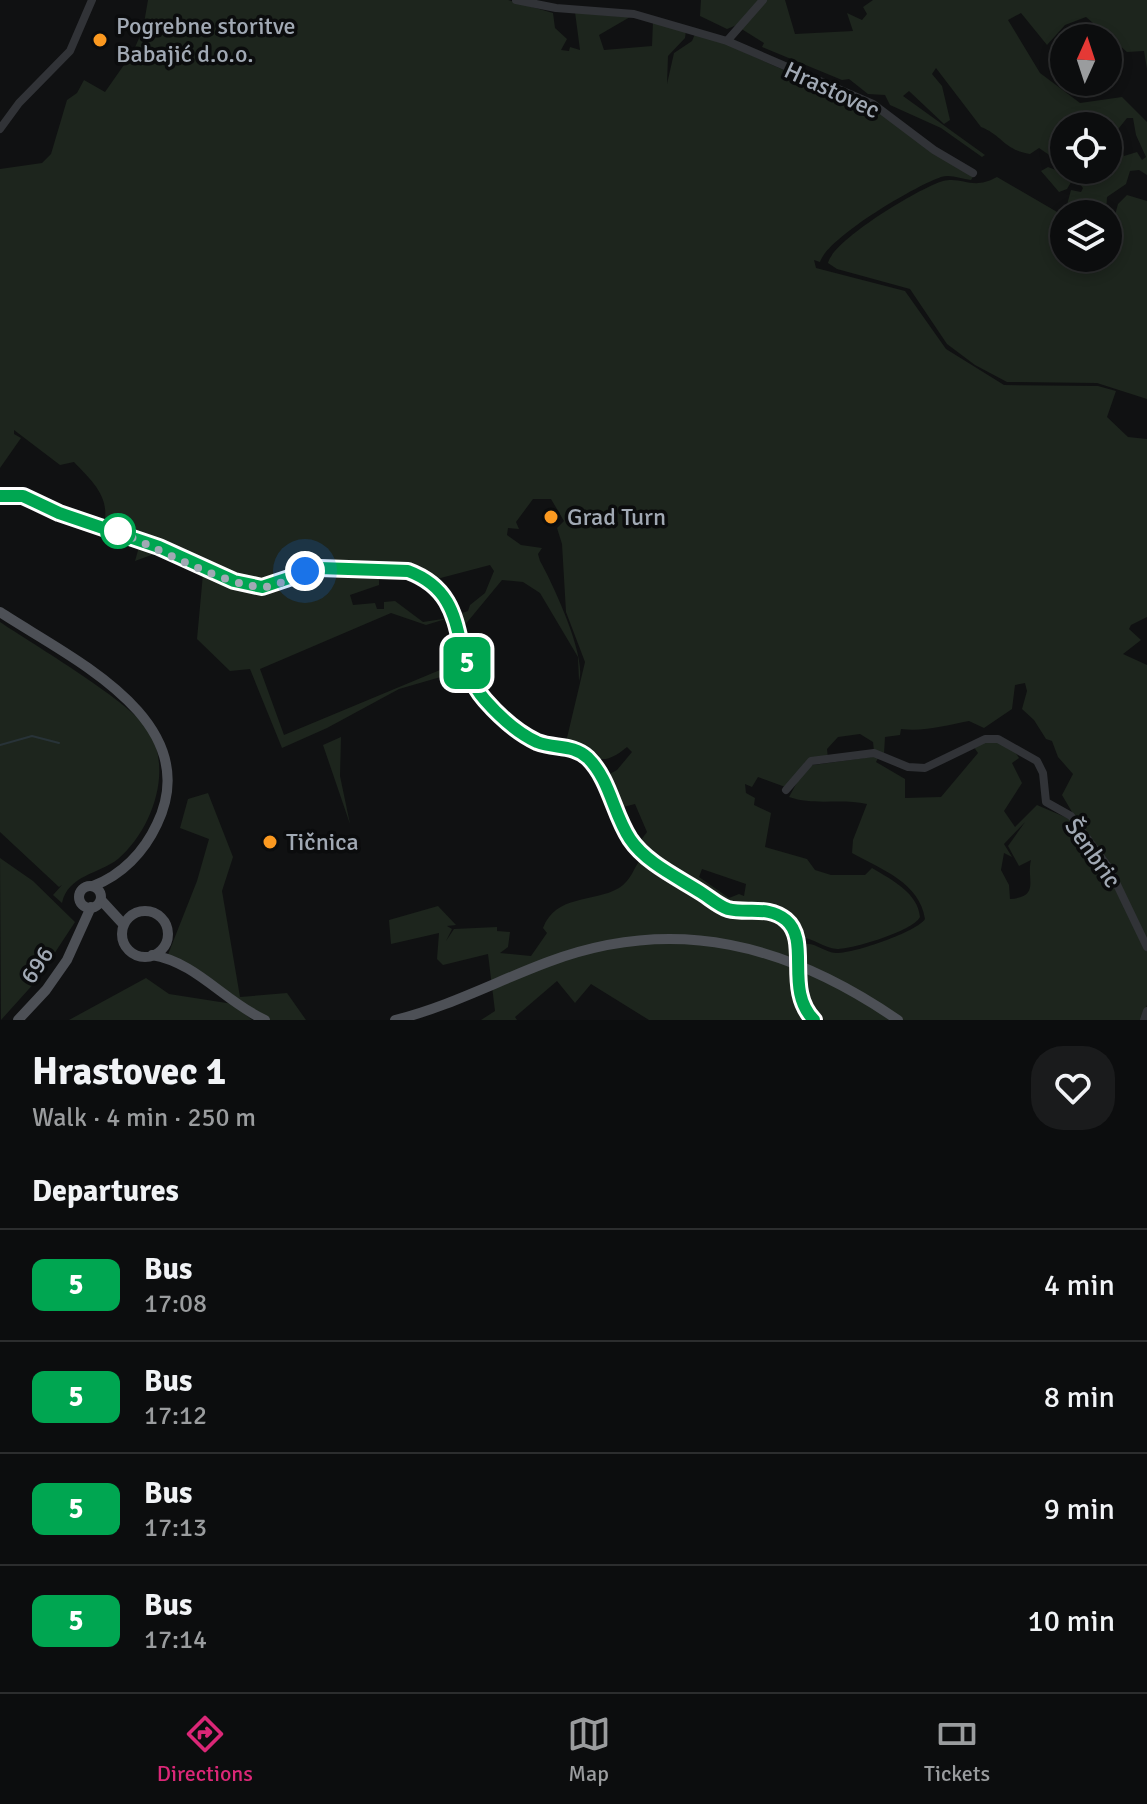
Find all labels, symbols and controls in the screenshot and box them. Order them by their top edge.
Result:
place label: Pogrebne storitve Babajić d.o.o. [116,11,296,69]
north arrow [1050,24,1122,96]
map controls [1050,24,1122,272]
marker: Pogrebne storitve Babajić d.o.o. [91,31,109,49]
street label: Hrastovec [779,55,885,125]
button: locate [1050,112,1122,184]
button: layers [1050,200,1122,272]
place label: Grad Turn [567,502,666,532]
marker: Grad Turn [542,508,560,526]
unlabelled marker [101,514,135,548]
your location [285,551,325,591]
line badge: 5 [441,637,493,689]
text: 5 [459,646,475,680]
street label: Šenbric [1058,812,1128,894]
place label: Tičnica [286,827,359,857]
marker: Tičnica [261,833,279,851]
street label: 696 [14,940,60,990]
button: heart [1031,1046,1115,1130]
text: Hrastovec 1 [32,1048,226,1095]
text: Walk · 4 min · 250 m [32,1102,256,1134]
text: Departures [32,1173,179,1210]
text: Bus [144,1251,192,1288]
text: 4 min [1044,1267,1115,1304]
text: 5 [68,1268,84,1302]
text: 17:08 [144,1288,207,1320]
text: Bus [144,1363,192,1400]
text: 8 min [1044,1379,1115,1416]
text: 5 [68,1380,84,1414]
text: 17:12 [144,1400,207,1432]
text: Bus [144,1475,192,1512]
text: 9 min [1044,1491,1115,1528]
text: 5 [68,1492,84,1526]
text: 17:13 [144,1512,207,1544]
text: Bus [144,1587,192,1624]
text: 10 min [1028,1603,1115,1640]
text: 5 [68,1604,84,1638]
text: 17:14 [144,1624,207,1656]
tab: Directions [157,1712,253,1787]
tab: Map [567,1712,611,1787]
tab: Tickets [924,1712,990,1787]

